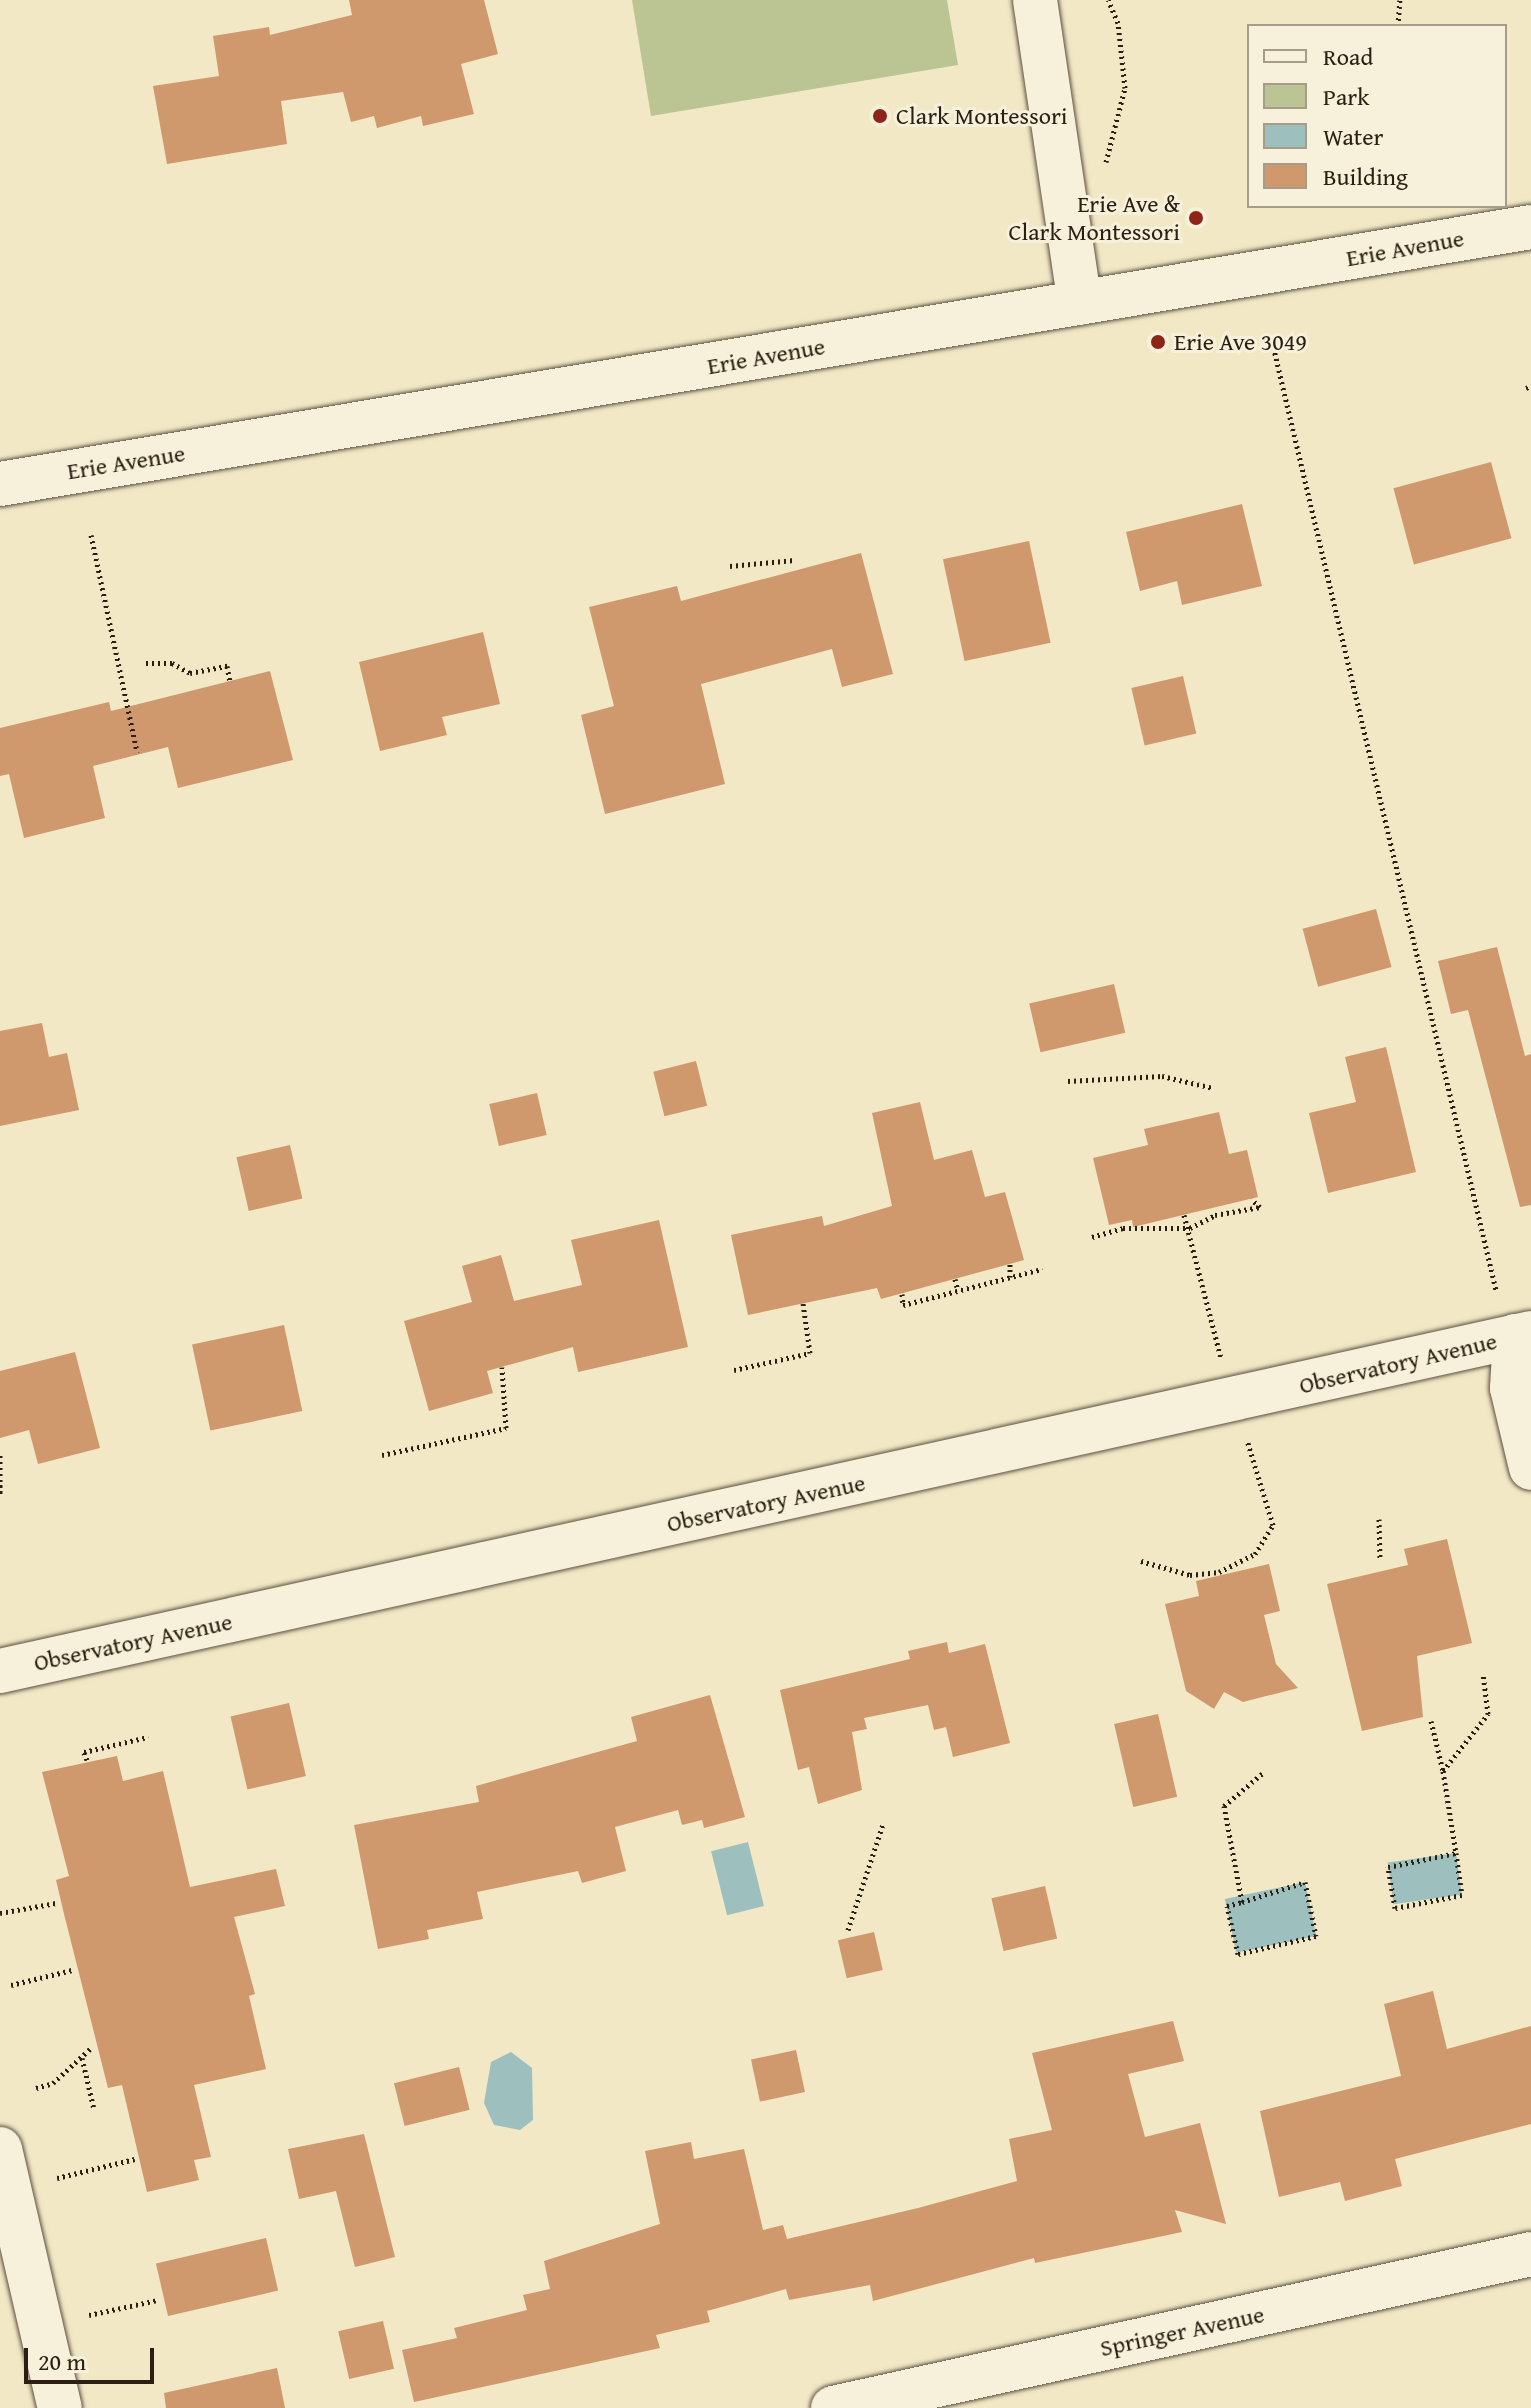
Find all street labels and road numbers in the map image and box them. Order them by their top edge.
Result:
street label: Erie Avenue [1344,223,1466,273]
street label: Erie Avenue [705,331,827,381]
street label: Erie Avenue [65,438,187,486]
street label: Observatory Avenue [1296,1326,1500,1400]
street label: Observatory Avenue [664,1468,868,1538]
street label: Observatory Avenue [31,1607,235,1677]
street label: Springer Avenue [1097,2300,1267,2362]

